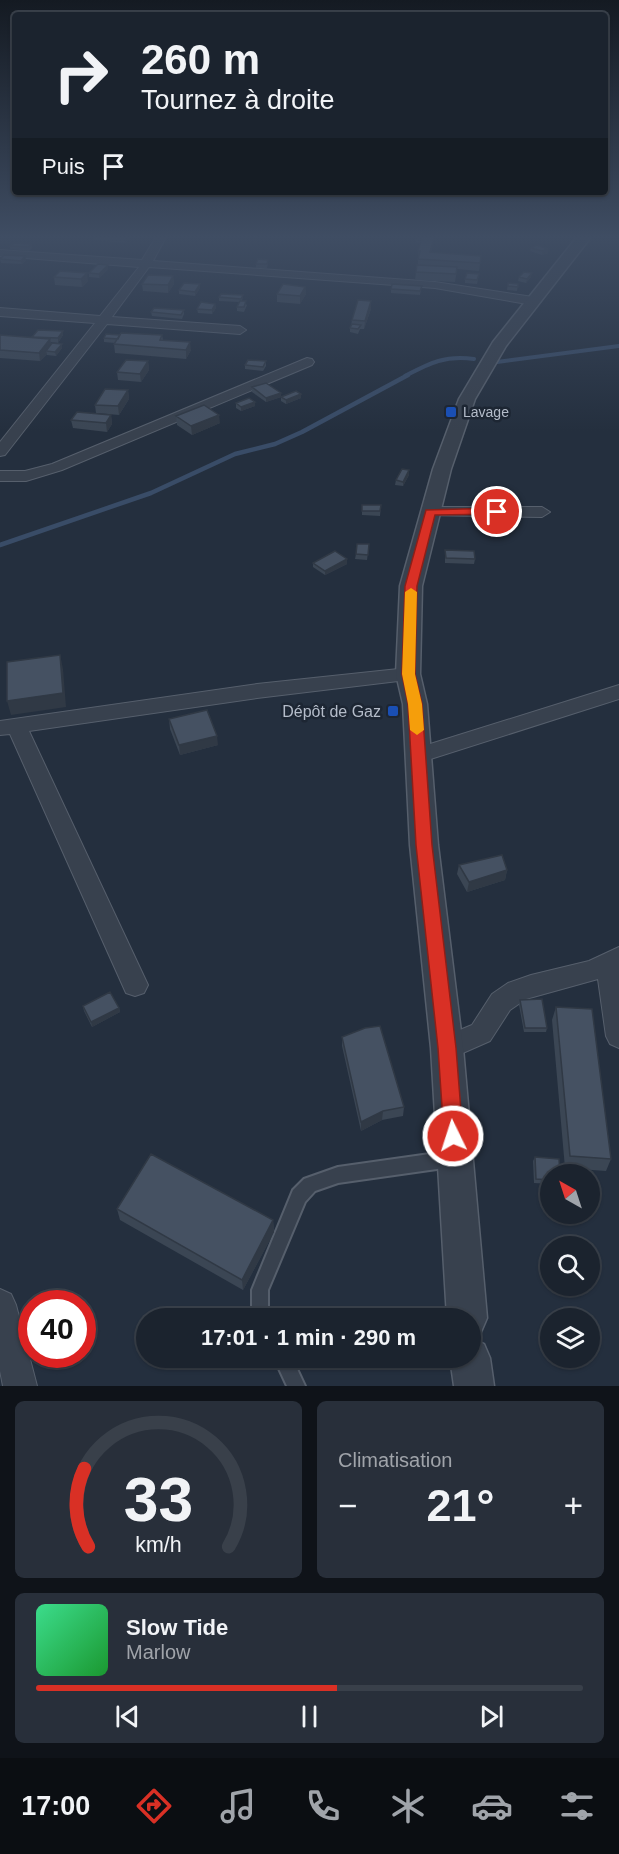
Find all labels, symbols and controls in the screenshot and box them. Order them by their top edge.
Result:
icon: right [42,36,120,114]
text: 260 m [141,36,260,83]
text: Tournez à droite [141,85,335,115]
icon: arrive [97,150,130,183]
text: Puis [42,154,85,179]
place label: Lavage [463,404,509,420]
marker: Lavage [444,405,458,419]
pin [471,486,522,537]
icon: arrive [480,495,513,528]
place label: Dépôt de Gaz [282,703,381,720]
marker: Dépôt de Gaz [386,704,400,718]
position arrow [421,1104,485,1168]
north arrow [540,1164,600,1224]
map controls [540,1164,600,1368]
button: search [540,1236,600,1296]
speed limit sign: 40 [18,1290,96,1368]
button: layers [540,1308,600,1368]
text: 17:01 · 1 min · 290 m [201,1325,416,1350]
text: Climatisation [338,1449,452,1471]
text: 33 [124,1465,193,1534]
text: 21° [426,1480,495,1531]
text: − [338,1487,357,1524]
text: + [564,1487,583,1524]
text: km/h [135,1533,182,1557]
text: Slow Tide [126,1615,228,1640]
text: Marlow [126,1641,190,1663]
icon: previous [111,1700,144,1733]
icon: pause [293,1700,326,1733]
icon: next [475,1700,508,1733]
icon: directions [133,1785,175,1827]
icon: music [217,1785,259,1827]
icon: phone [302,1785,344,1827]
icon: climate [387,1785,429,1827]
icon: car [471,1785,513,1827]
icon: filters [556,1785,598,1827]
text: 17:00 [21,1791,90,1821]

